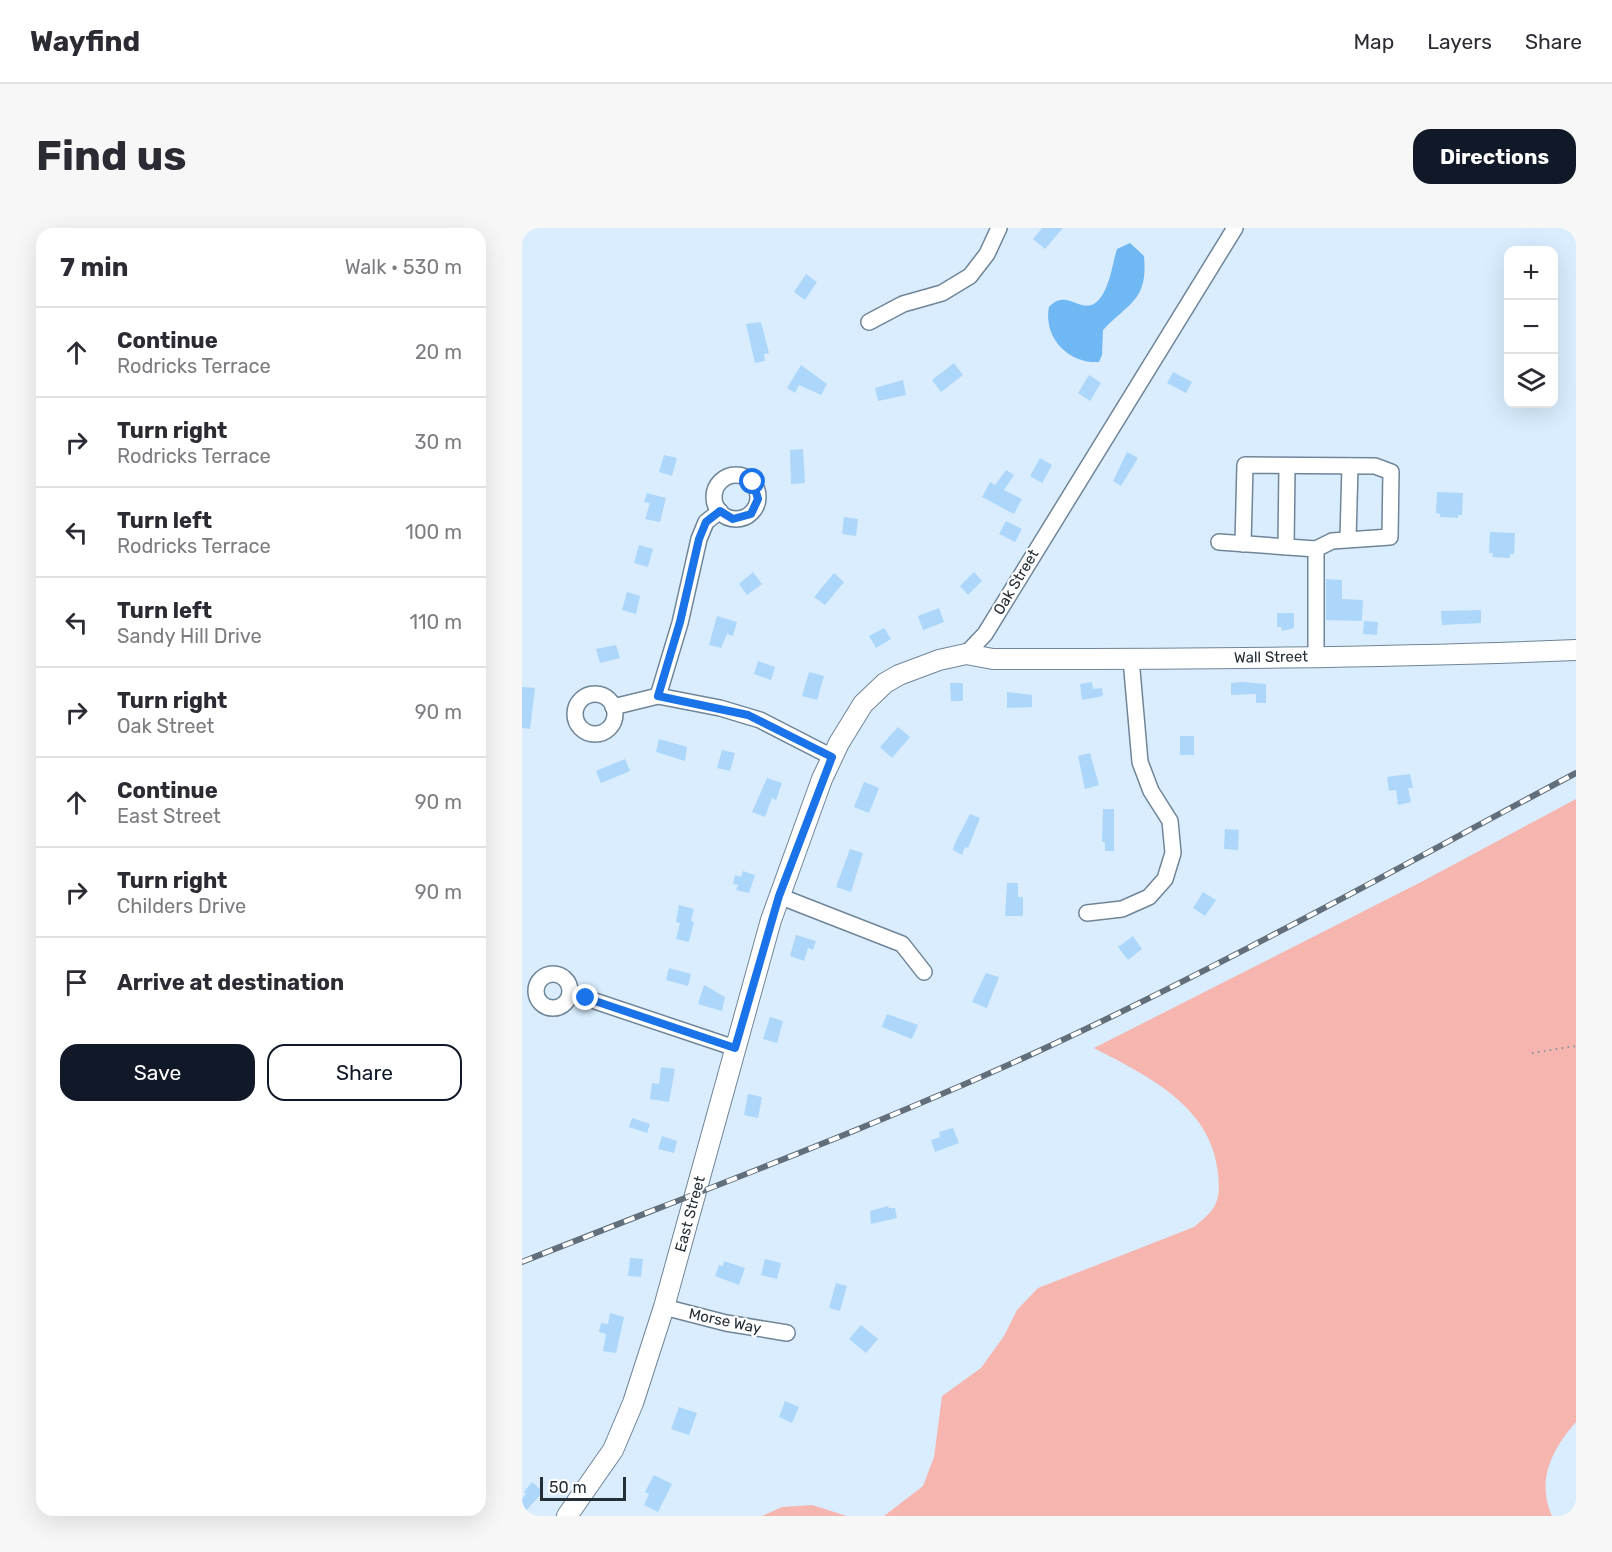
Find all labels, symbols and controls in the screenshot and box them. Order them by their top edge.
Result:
text: Wayfind [30,25,140,58]
text: Map [1353,29,1394,54]
text: Layers [1427,29,1492,54]
text: Share [1525,29,1582,54]
button: Directions [1413,129,1576,184]
text: Find us [36,131,187,181]
map controls [1504,246,1558,408]
button: + [1504,246,1558,300]
text: 7 min [60,252,128,283]
text: Walk · 530 m [345,255,462,279]
button: − [1504,300,1558,354]
text: Continue [117,327,218,354]
icon: ahead [60,336,93,369]
text: 20 m [415,340,462,364]
text: Rodricks Terrace [117,354,271,378]
button: layers [1504,354,1558,408]
text: Turn right [117,417,227,444]
icon: right [60,426,93,459]
text: 30 m [415,430,462,454]
text: Rodricks Terrace [117,444,271,468]
route start [739,468,765,494]
text: Turn left [117,507,212,534]
icon: left [60,516,93,549]
text: 100 m [405,520,462,544]
text: Rodricks Terrace [117,534,271,558]
street label: Oak Street [989,546,1043,618]
text: Turn left [117,597,212,624]
icon: left [60,606,93,639]
text: 110 m [410,610,462,634]
text: Sandy Hill Drive [117,624,262,648]
street label: Wall Street [1234,647,1308,667]
text: Turn right [117,687,227,714]
icon: right [60,696,93,729]
text: 90 m [415,700,462,724]
text: Oak Street [117,714,214,738]
text: Continue [117,777,218,804]
icon: ahead [60,786,93,819]
text: 90 m [415,790,462,814]
text: East Street [117,804,221,828]
text: Turn right [117,867,227,894]
icon: right [60,876,93,909]
text: 90 m [415,880,462,904]
text: Childers Drive [117,894,246,918]
icon: arrive [60,966,93,999]
text: Arrive at destination [117,969,344,996]
route end [572,984,598,1010]
button: Save [60,1044,255,1101]
button: Share [267,1044,462,1101]
street label: East Street [671,1174,709,1254]
street label: Morse Way [687,1305,763,1337]
scale bar [540,1474,626,1502]
text: 50 m [549,1478,587,1497]

